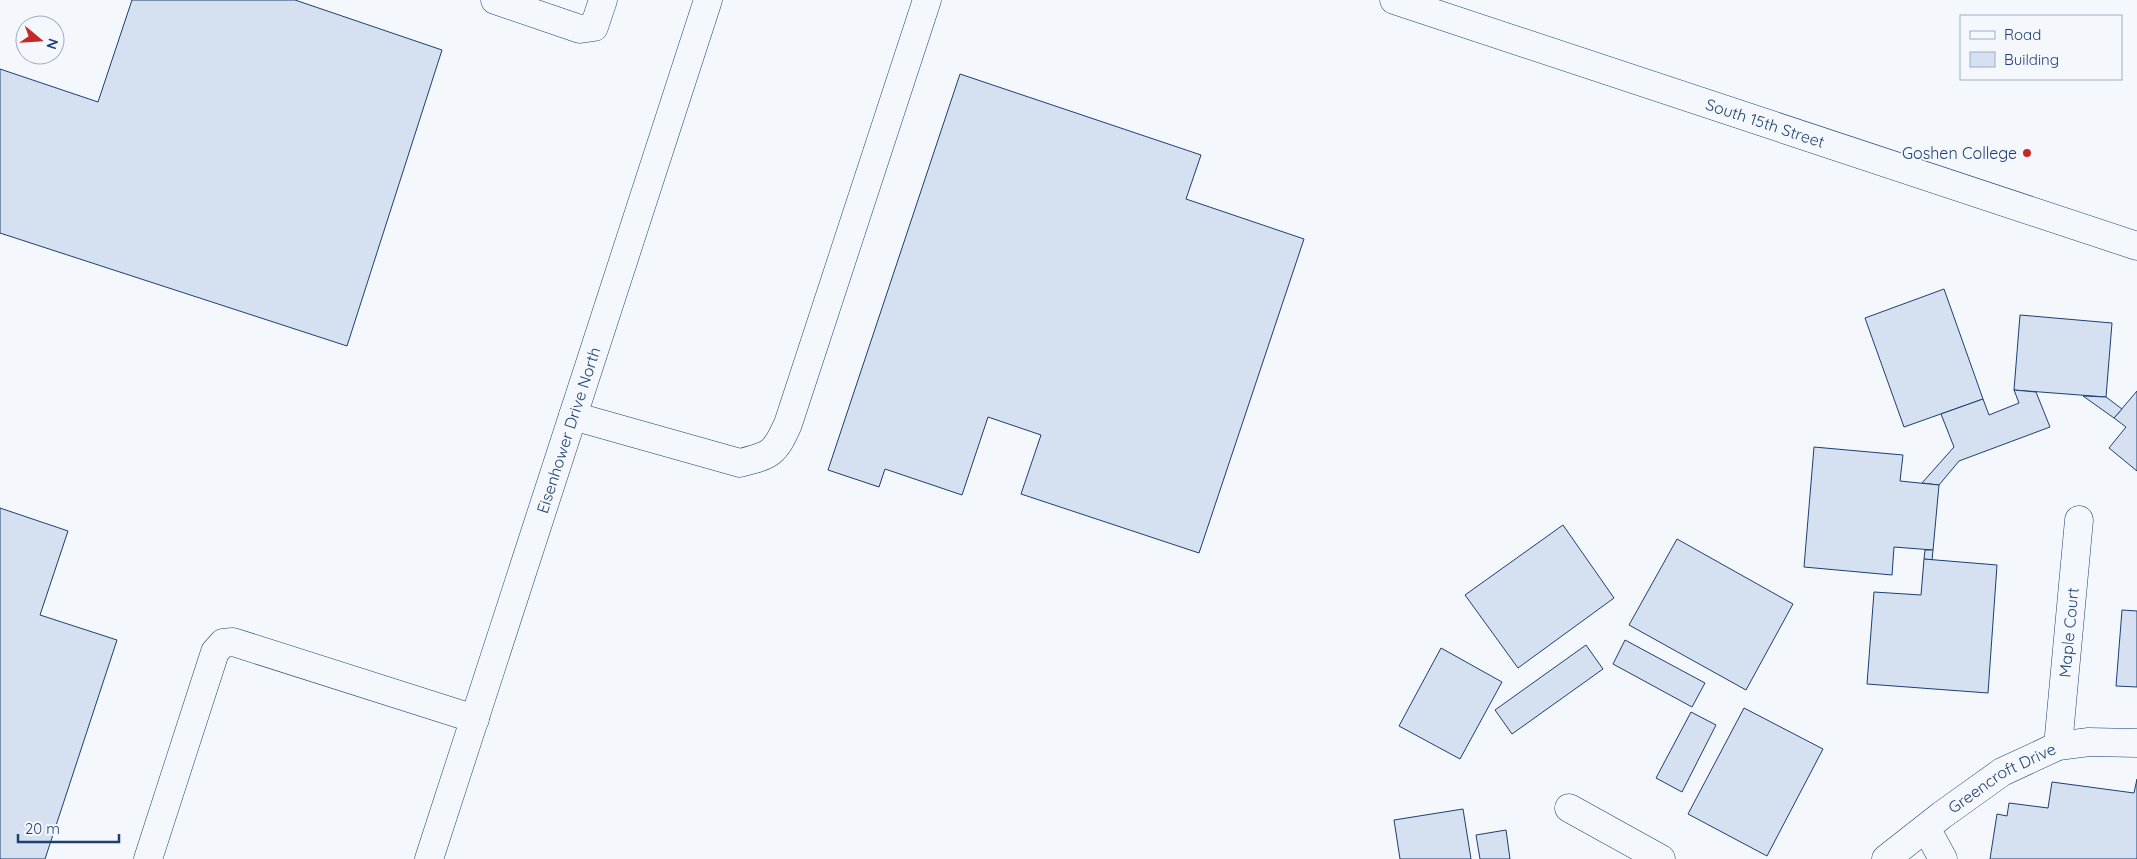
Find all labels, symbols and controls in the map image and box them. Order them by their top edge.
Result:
north arrow [15,15,65,65]
legend [1960,15,2122,80]
text: Road [2004,25,2041,44]
text: N [42,36,63,52]
text: Building [2004,50,2059,69]
street label: South 15th Street [1703,94,1827,152]
place label: Goshen College [1902,143,2017,163]
marker: Goshen College [2021,147,2033,159]
street label: Eisenhower Drive North [532,344,605,516]
street label: Maple Court [2054,587,2083,678]
street label: Greencroft Drive [1944,738,2059,818]
scale bar [18,812,119,844]
text: 20 m [25,819,60,838]

